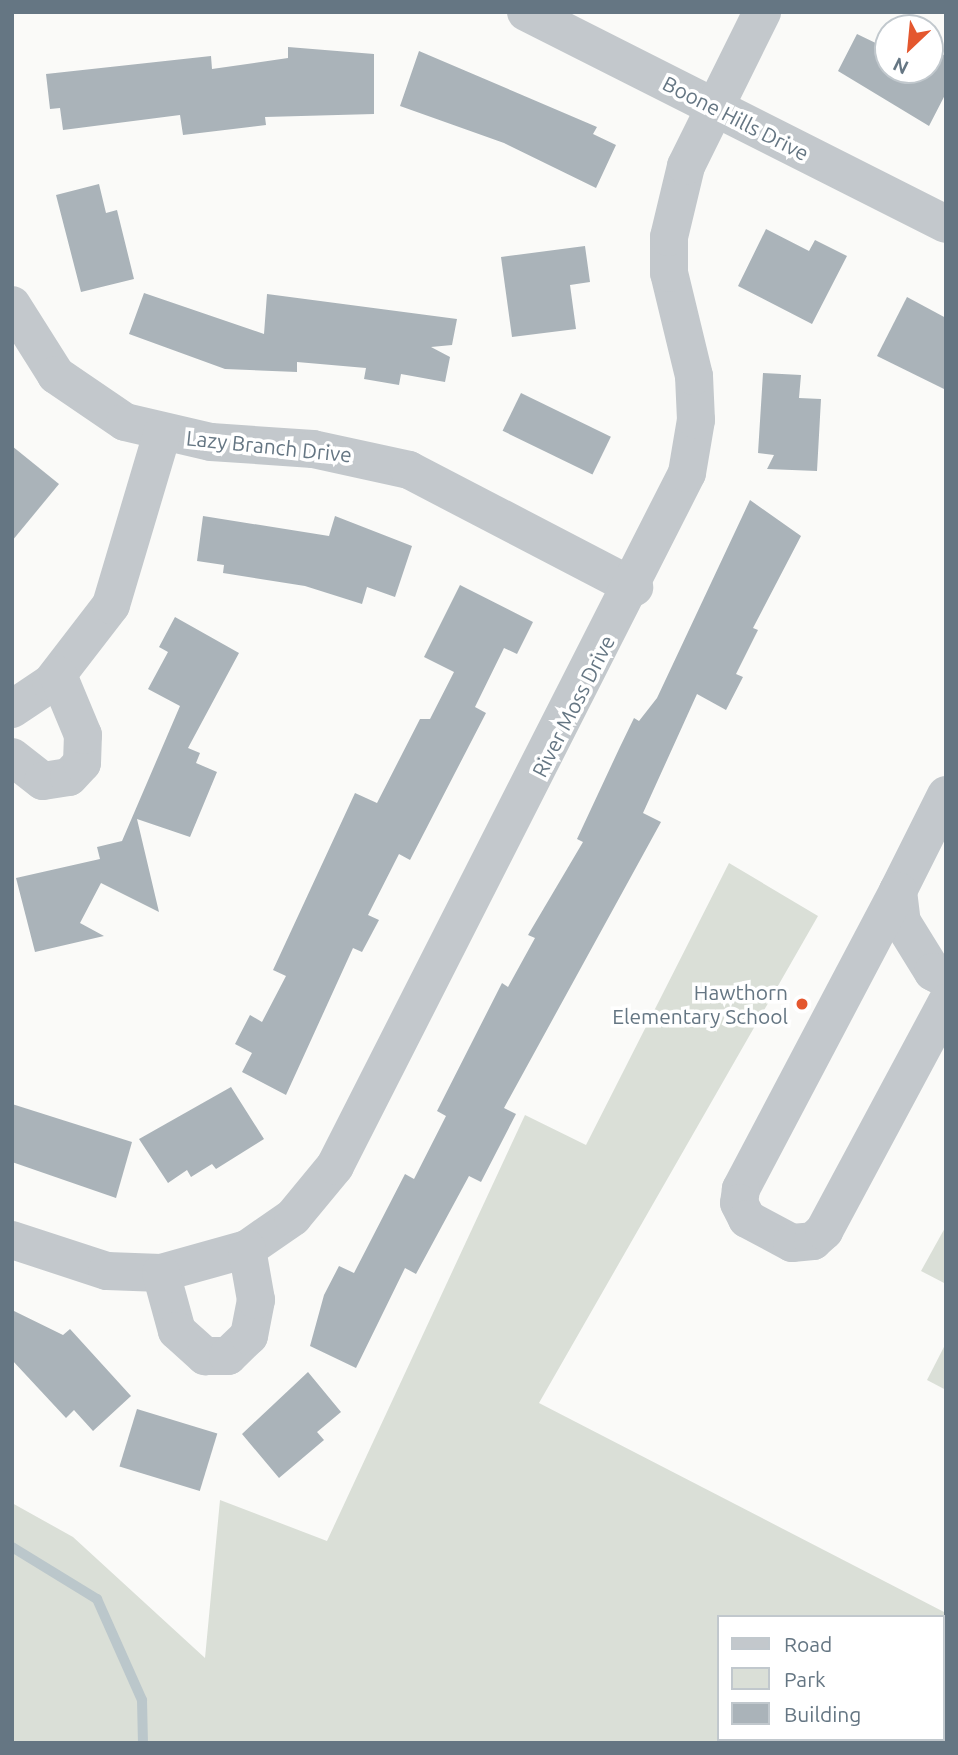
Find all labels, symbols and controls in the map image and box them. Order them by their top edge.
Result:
north arrow [874,14,944,84]
text: N [889,53,912,79]
street label: Boone Hills Drive [659,70,813,166]
street label: Lazy Branch Drive [185,425,353,467]
street label: River Moss Drive [526,631,620,781]
place label: Hawthorn Elementary School [612,979,788,1029]
marker: Hawthorn Elementary School [794,996,810,1012]
legend [716,1615,944,1741]
text: Road [784,1632,832,1656]
text: Park [784,1667,826,1691]
text: Building [784,1702,861,1726]

